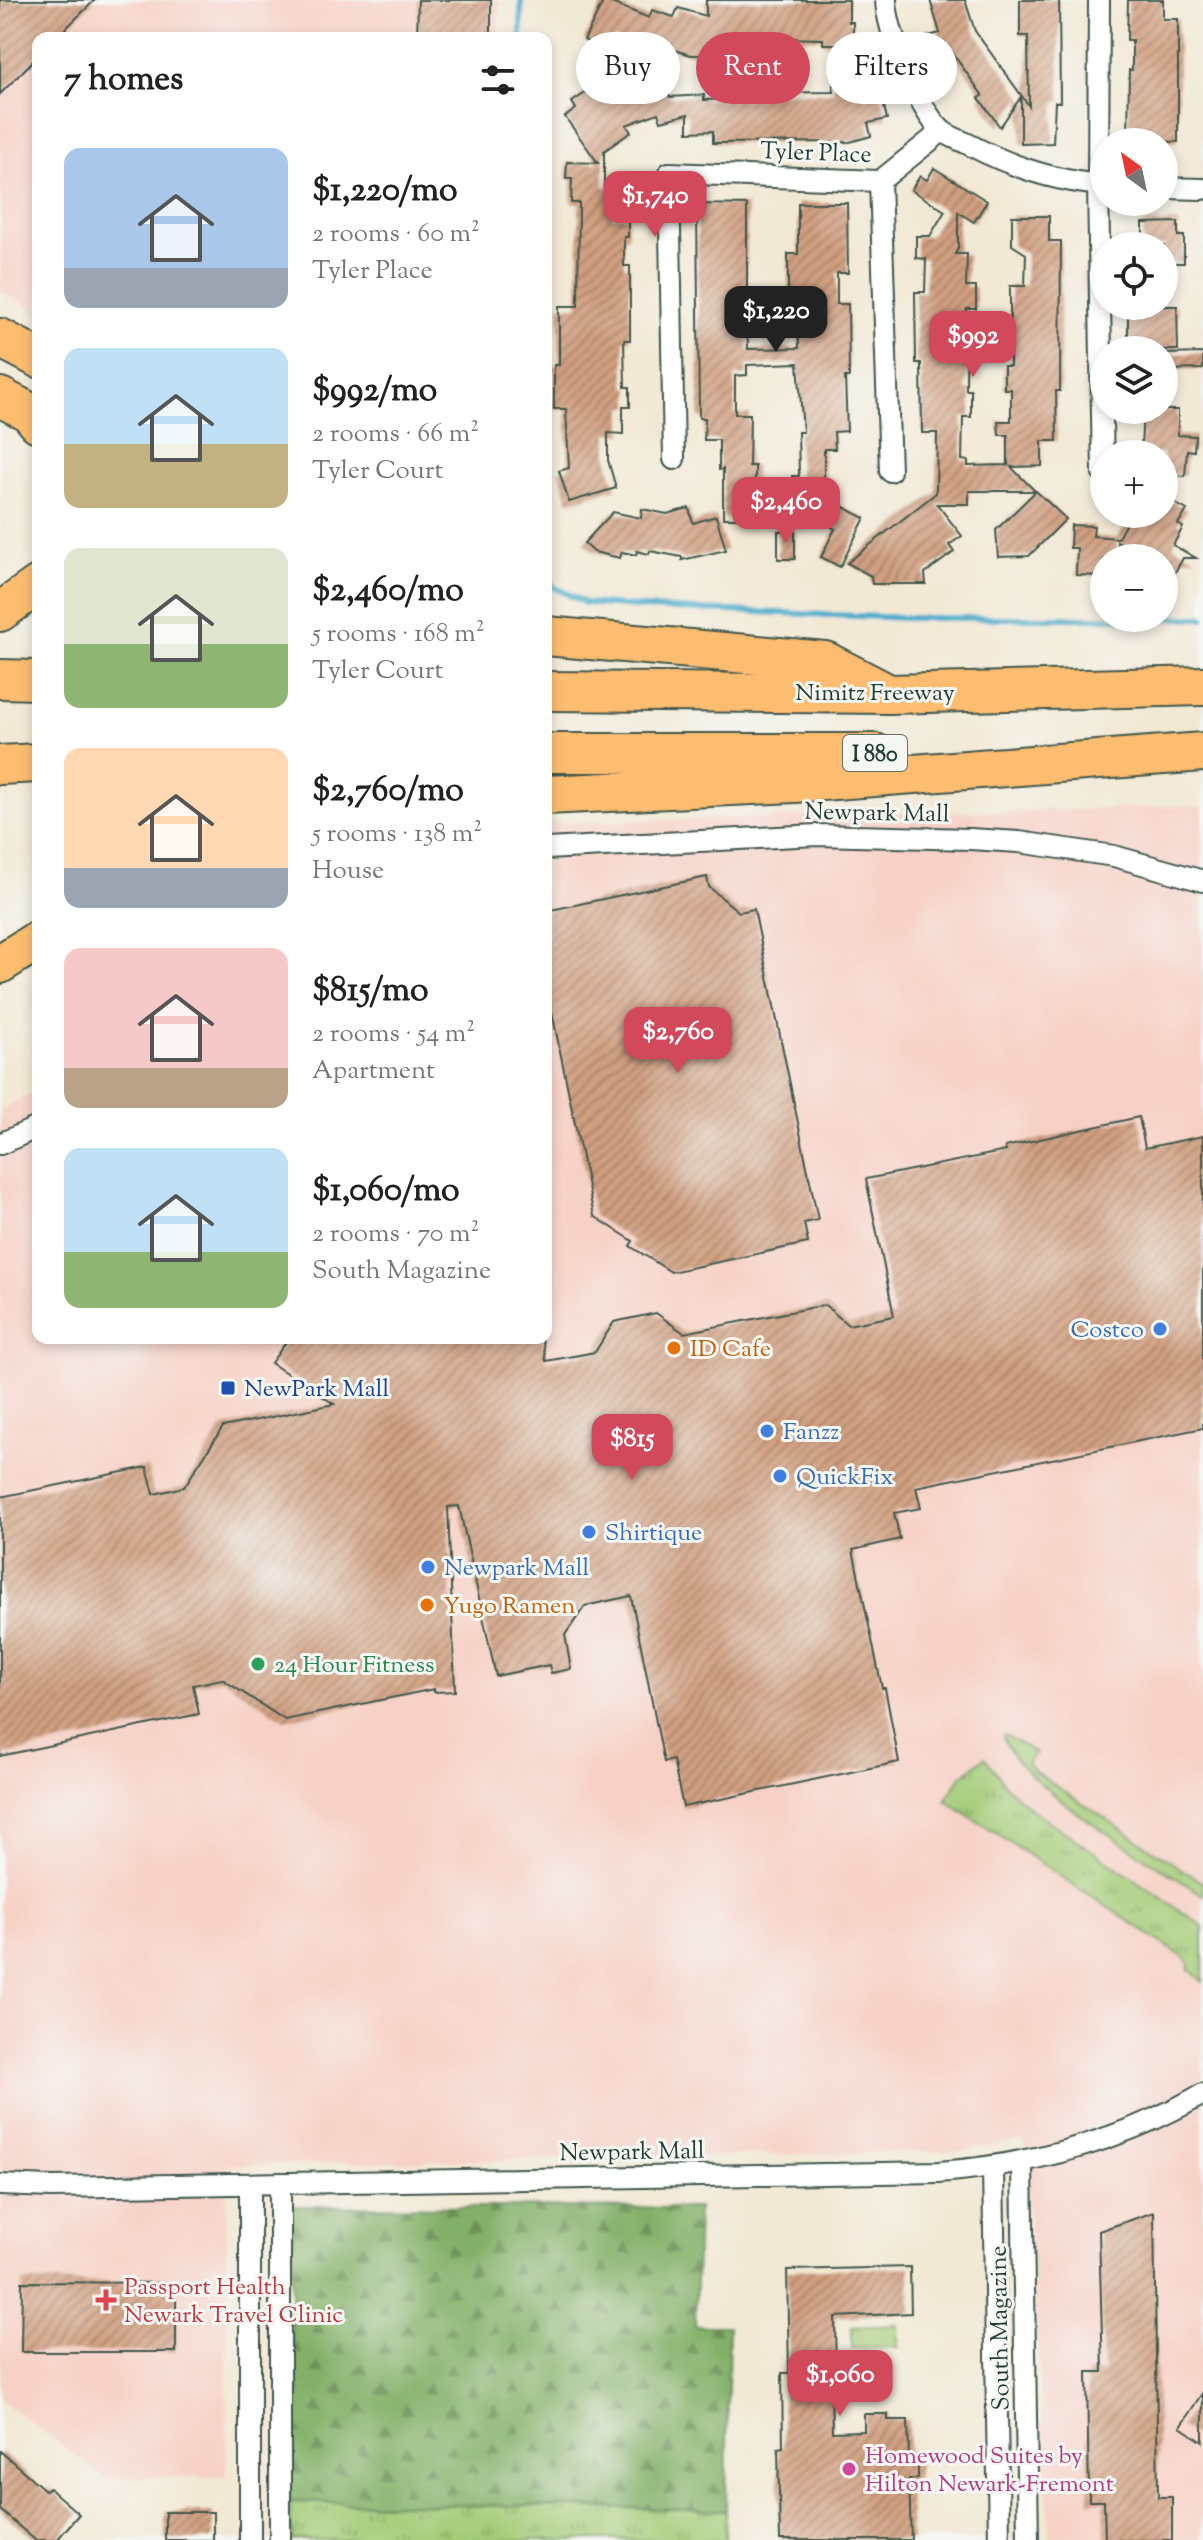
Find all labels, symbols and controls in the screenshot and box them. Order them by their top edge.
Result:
chip: Buy [576,32,680,104]
chip: Rent [696,32,810,104]
chip: Filters [826,32,957,104]
text: 7 homes [64,56,183,105]
icon: filters [476,58,520,102]
north arrow [1090,128,1178,216]
map controls [1090,128,1178,632]
street label: Tyler Place [760,135,872,173]
text: $1,220/mo [312,167,458,216]
pin: $1,740 [590,171,720,239]
text: $1,740 [621,178,689,215]
icon: home [128,180,224,276]
text: 2 rooms · 60 m² [312,216,480,253]
button: locate [1090,232,1178,320]
text: Tyler Place [312,253,433,290]
pin: $1,220 [711,286,841,354]
text: $1,220 [742,293,810,330]
pin: $992 [926,311,1020,379]
text: $992 [947,318,999,355]
button: layers [1090,336,1178,424]
text: $992/mo [312,367,437,416]
icon: home [128,380,224,476]
text: 2 rooms · 66 m² [312,416,479,453]
button: + [1090,440,1178,528]
text: Tyler Court [312,453,443,490]
pin: $2,460 [721,477,851,545]
text: $2,460 [750,484,822,521]
button: − [1090,544,1178,632]
text: $2,460/mo [312,567,464,616]
icon: home [128,580,224,676]
text: 5 rooms · 168 m² [312,616,485,653]
text: Tyler Court [312,653,443,690]
street label: Nimitz Freeway [795,677,955,711]
road number: I 880 [843,735,907,771]
text: $2,760/mo [312,767,464,816]
icon: home [128,780,224,876]
street label: Newpark Mall [804,796,950,832]
text: 5 rooms · 138 m² [312,816,482,853]
text: House [312,853,384,890]
text: $815/mo [312,967,428,1016]
icon: home [128,980,224,1076]
pin: $2,760 [613,1007,743,1075]
text: $2,760 [642,1014,714,1051]
text: 2 rooms · 54 m² [312,1016,475,1053]
text: Apartment [312,1053,435,1090]
text: $1,060/mo [312,1167,460,1216]
icon: home [128,1180,224,1276]
text: 2 rooms · 70 m² [312,1216,479,1253]
text: South Magazine [312,1253,491,1290]
place label: Costco [1071,1314,1144,1348]
marker: Costco [1151,1320,1169,1338]
place label: ID Cafe [690,1333,771,1367]
marker: ID Cafe [665,1339,683,1357]
place label: NewPark Mall [244,1373,389,1407]
marker: NewPark Mall [219,1379,237,1397]
pin: $815 [585,1414,679,1482]
place label: Fanzz [783,1416,839,1450]
text: $815 [610,1421,654,1458]
marker: Fanzz [758,1422,776,1440]
place label: QuickFix [796,1461,893,1495]
marker: QuickFix [771,1467,789,1485]
place label: Shirtique [605,1517,702,1551]
marker: Shirtique [580,1523,598,1541]
place label: Newpark Mall [444,1552,590,1586]
marker: Newpark Mall [419,1558,437,1576]
place label: Yugo Ramen [443,1590,575,1624]
marker: Yugo Ramen [418,1596,436,1614]
place label: 24 Hour Fitness [274,1649,434,1683]
marker: 24 Hour Fitness [249,1655,267,1673]
street label: Newpark Mall [559,2135,705,2171]
street label: South Magazine [983,2245,1019,2411]
place label: Passport Health Newark Travel Clinic [124,2271,343,2333]
marker: Passport Health Newark Travel Clinic [95,2289,117,2311]
pin: $1,060 [775,2350,905,2418]
text: $1,060 [806,2357,874,2394]
place label: Homewood Suites by Hilton Newark-Fremont [865,2440,1114,2502]
marker: Homewood Suites by Hilton Newark-Fremont [840,2460,858,2478]

